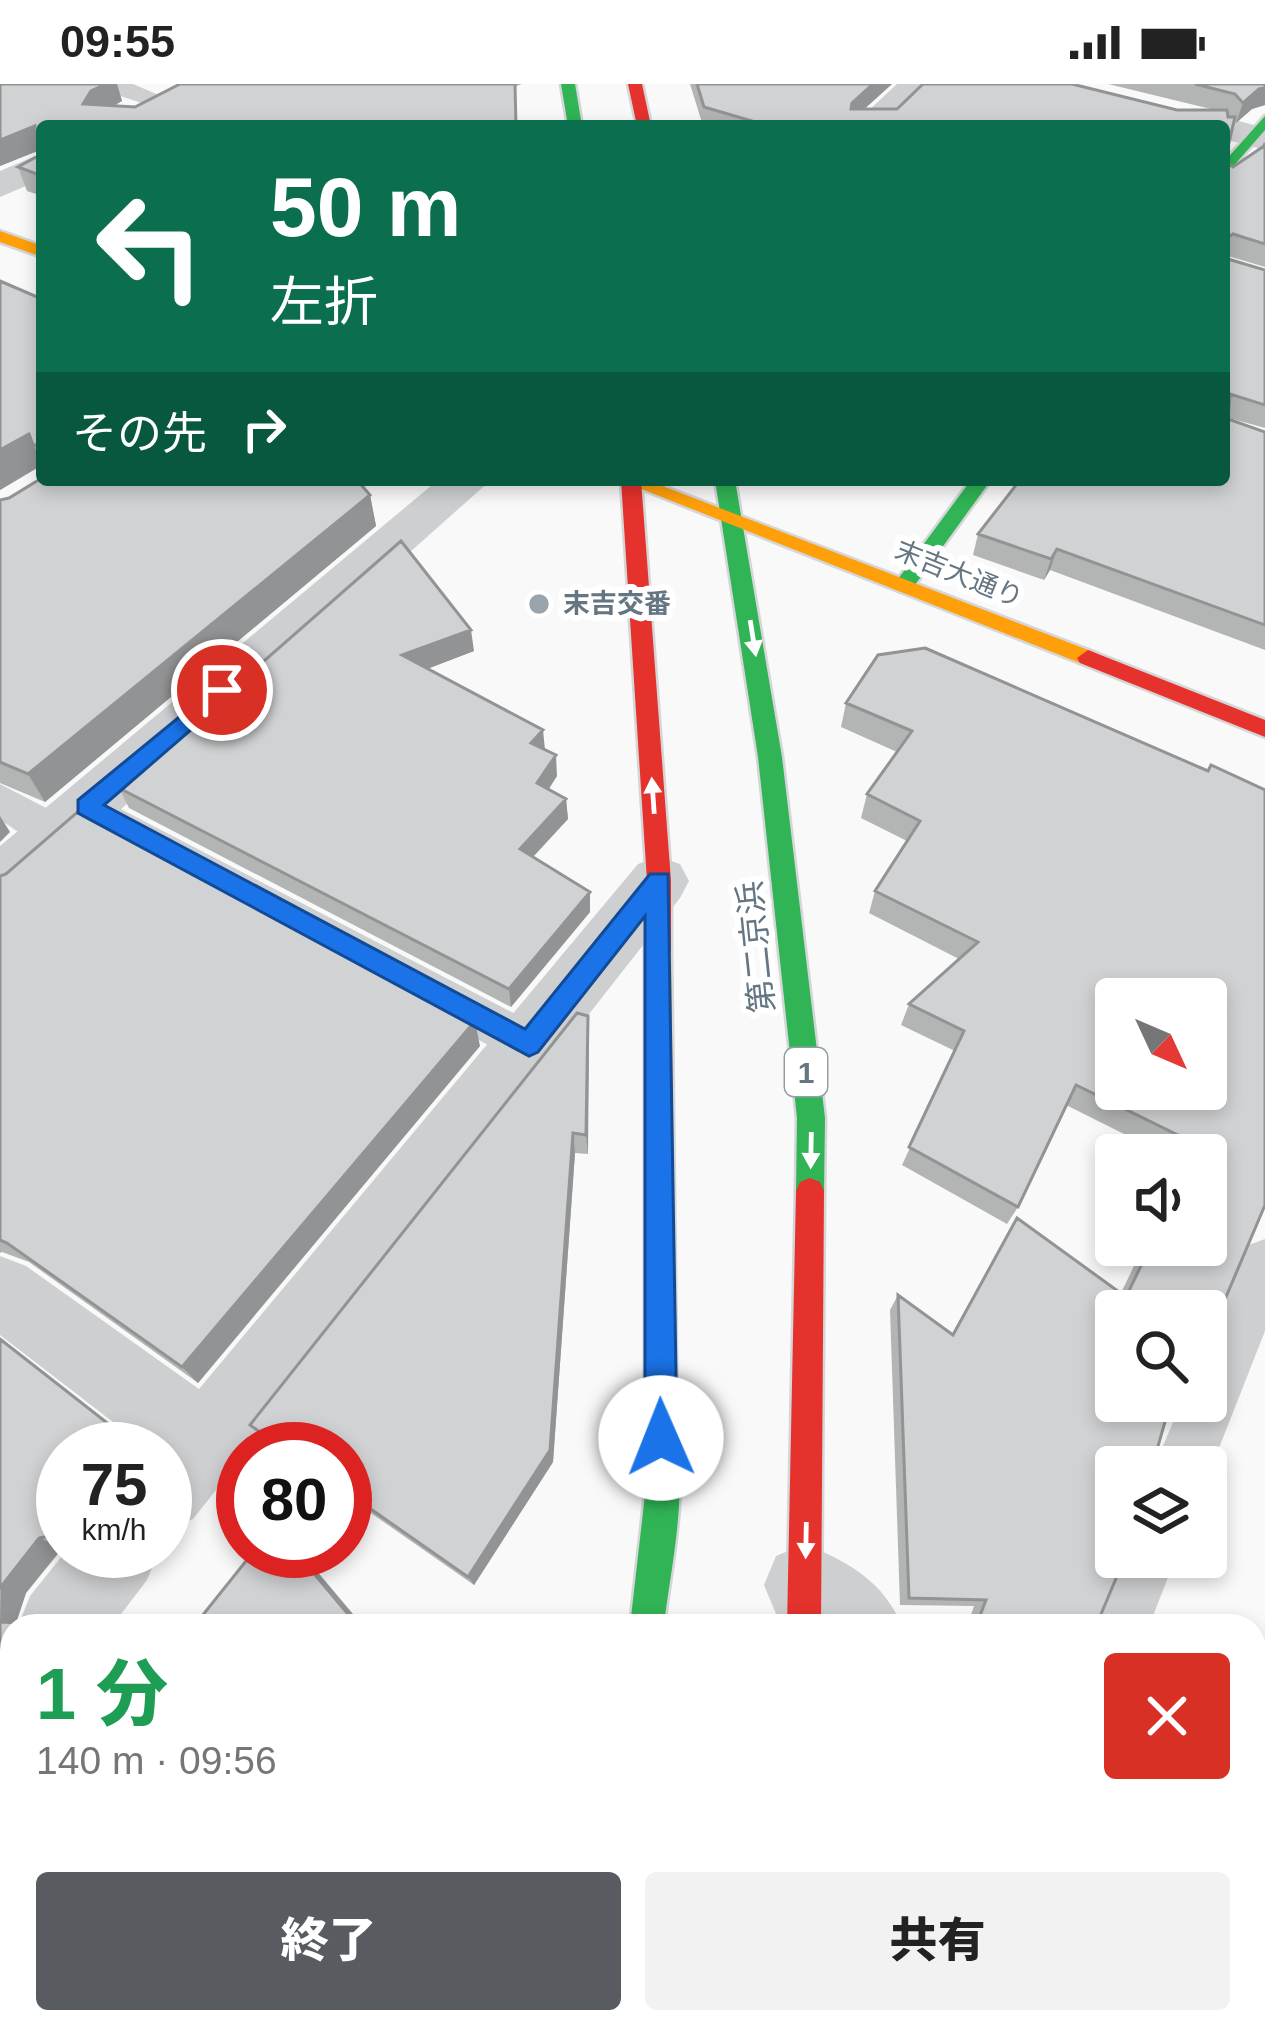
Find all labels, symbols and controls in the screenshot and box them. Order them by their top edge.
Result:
text: 09:55 [60,16,175,67]
text: 50 m [270,160,461,254]
icon: left [72,168,228,324]
text: 左折 [270,272,378,332]
icon: right [231,396,297,462]
text: その先 [72,408,207,459]
street label: 末吉大通り [891,535,1027,613]
place label: 末吉交番 [563,589,671,619]
marker: 末吉交番 [526,591,552,617]
one-way arrow [743,620,762,657]
pin [171,639,273,741]
icon: arrive [189,657,255,723]
one-way arrow [643,776,662,814]
street label: 第二京浜 [731,879,781,1015]
north arrow [1095,978,1227,1110]
map controls [1095,978,1227,1578]
road number: 1 [785,1048,827,1096]
one-way arrow [801,1132,820,1170]
button: sound [1095,1134,1227,1266]
button: search [1095,1290,1227,1422]
position arrow [598,1375,724,1501]
speed limit sign: 80 [216,1422,372,1578]
button: layers [1095,1446,1227,1578]
text: 75 [81,1451,147,1518]
text: km/h [81,1513,147,1546]
one-way arrow [796,1522,816,1560]
button: close [1104,1653,1230,1779]
text: 1 分 [36,1654,168,1734]
text: 140 m · 09:56 [36,1739,277,1782]
button: 終了 [36,1872,621,2010]
button: 共有 [645,1872,1230,2010]

